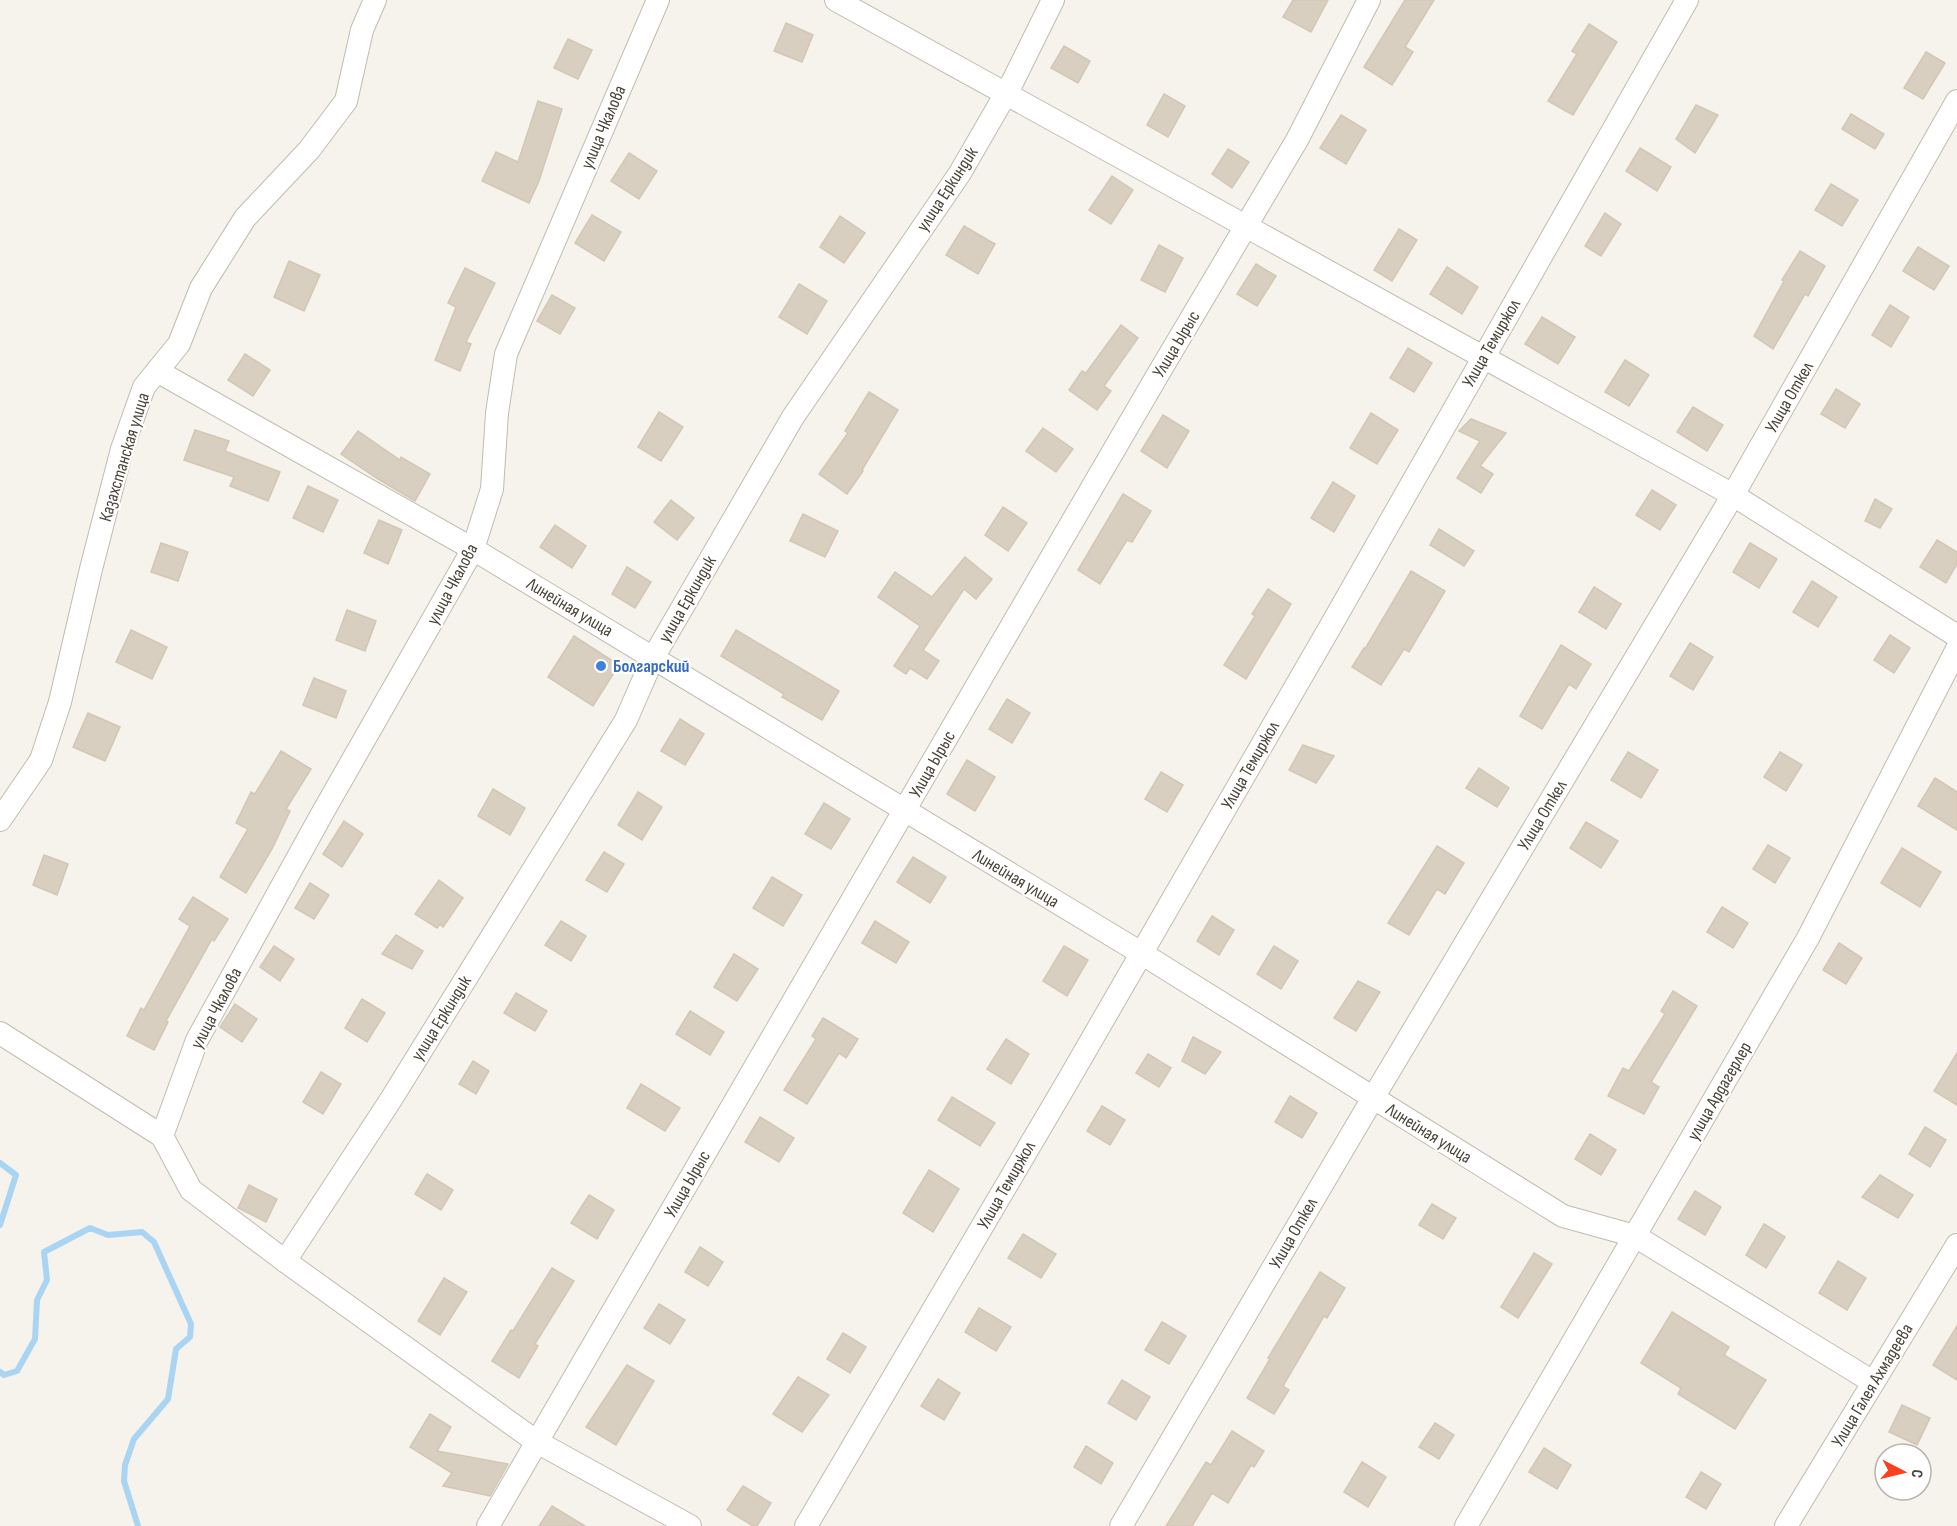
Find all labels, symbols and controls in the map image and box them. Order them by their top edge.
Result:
street label: улица Чкалова [576,82,630,172]
street label: улица Еркиндик [912,143,983,235]
street label: Улица Темиржол [1458,295,1525,391]
street label: Улица Ырыс [1148,307,1204,381]
street label: Улица Откел [1761,358,1818,436]
street label: Казахстанская улица [95,390,154,524]
street label: улица Чкалова [422,540,483,628]
street label: улица Еркиндик [654,552,721,646]
street label: Линейная улица [522,573,617,641]
place label: Болгарский [613,656,690,677]
marker: Болгарский [594,659,608,673]
street label: Улица Темиржол [1217,717,1284,813]
street label: Улица Ырыс [905,727,960,802]
street label: Улица Откел [1513,776,1572,854]
street label: Линейная улица [968,844,1063,912]
street label: улица Чкалова [186,964,247,1052]
street label: улица Еркиндик [407,972,476,1065]
street label: улица Ардагерлер [1683,1038,1756,1144]
street label: Линейная улица [1381,1098,1475,1168]
street label: Улица Темиржол [973,1137,1040,1233]
street label: Улица Ырыс [660,1147,715,1222]
street label: Улица Откел [1265,1194,1322,1272]
street label: Улица Галея Ахмадеева [1827,1320,1918,1451]
north arrow [1873,1442,1933,1502]
text: С [1906,1468,1926,1479]

